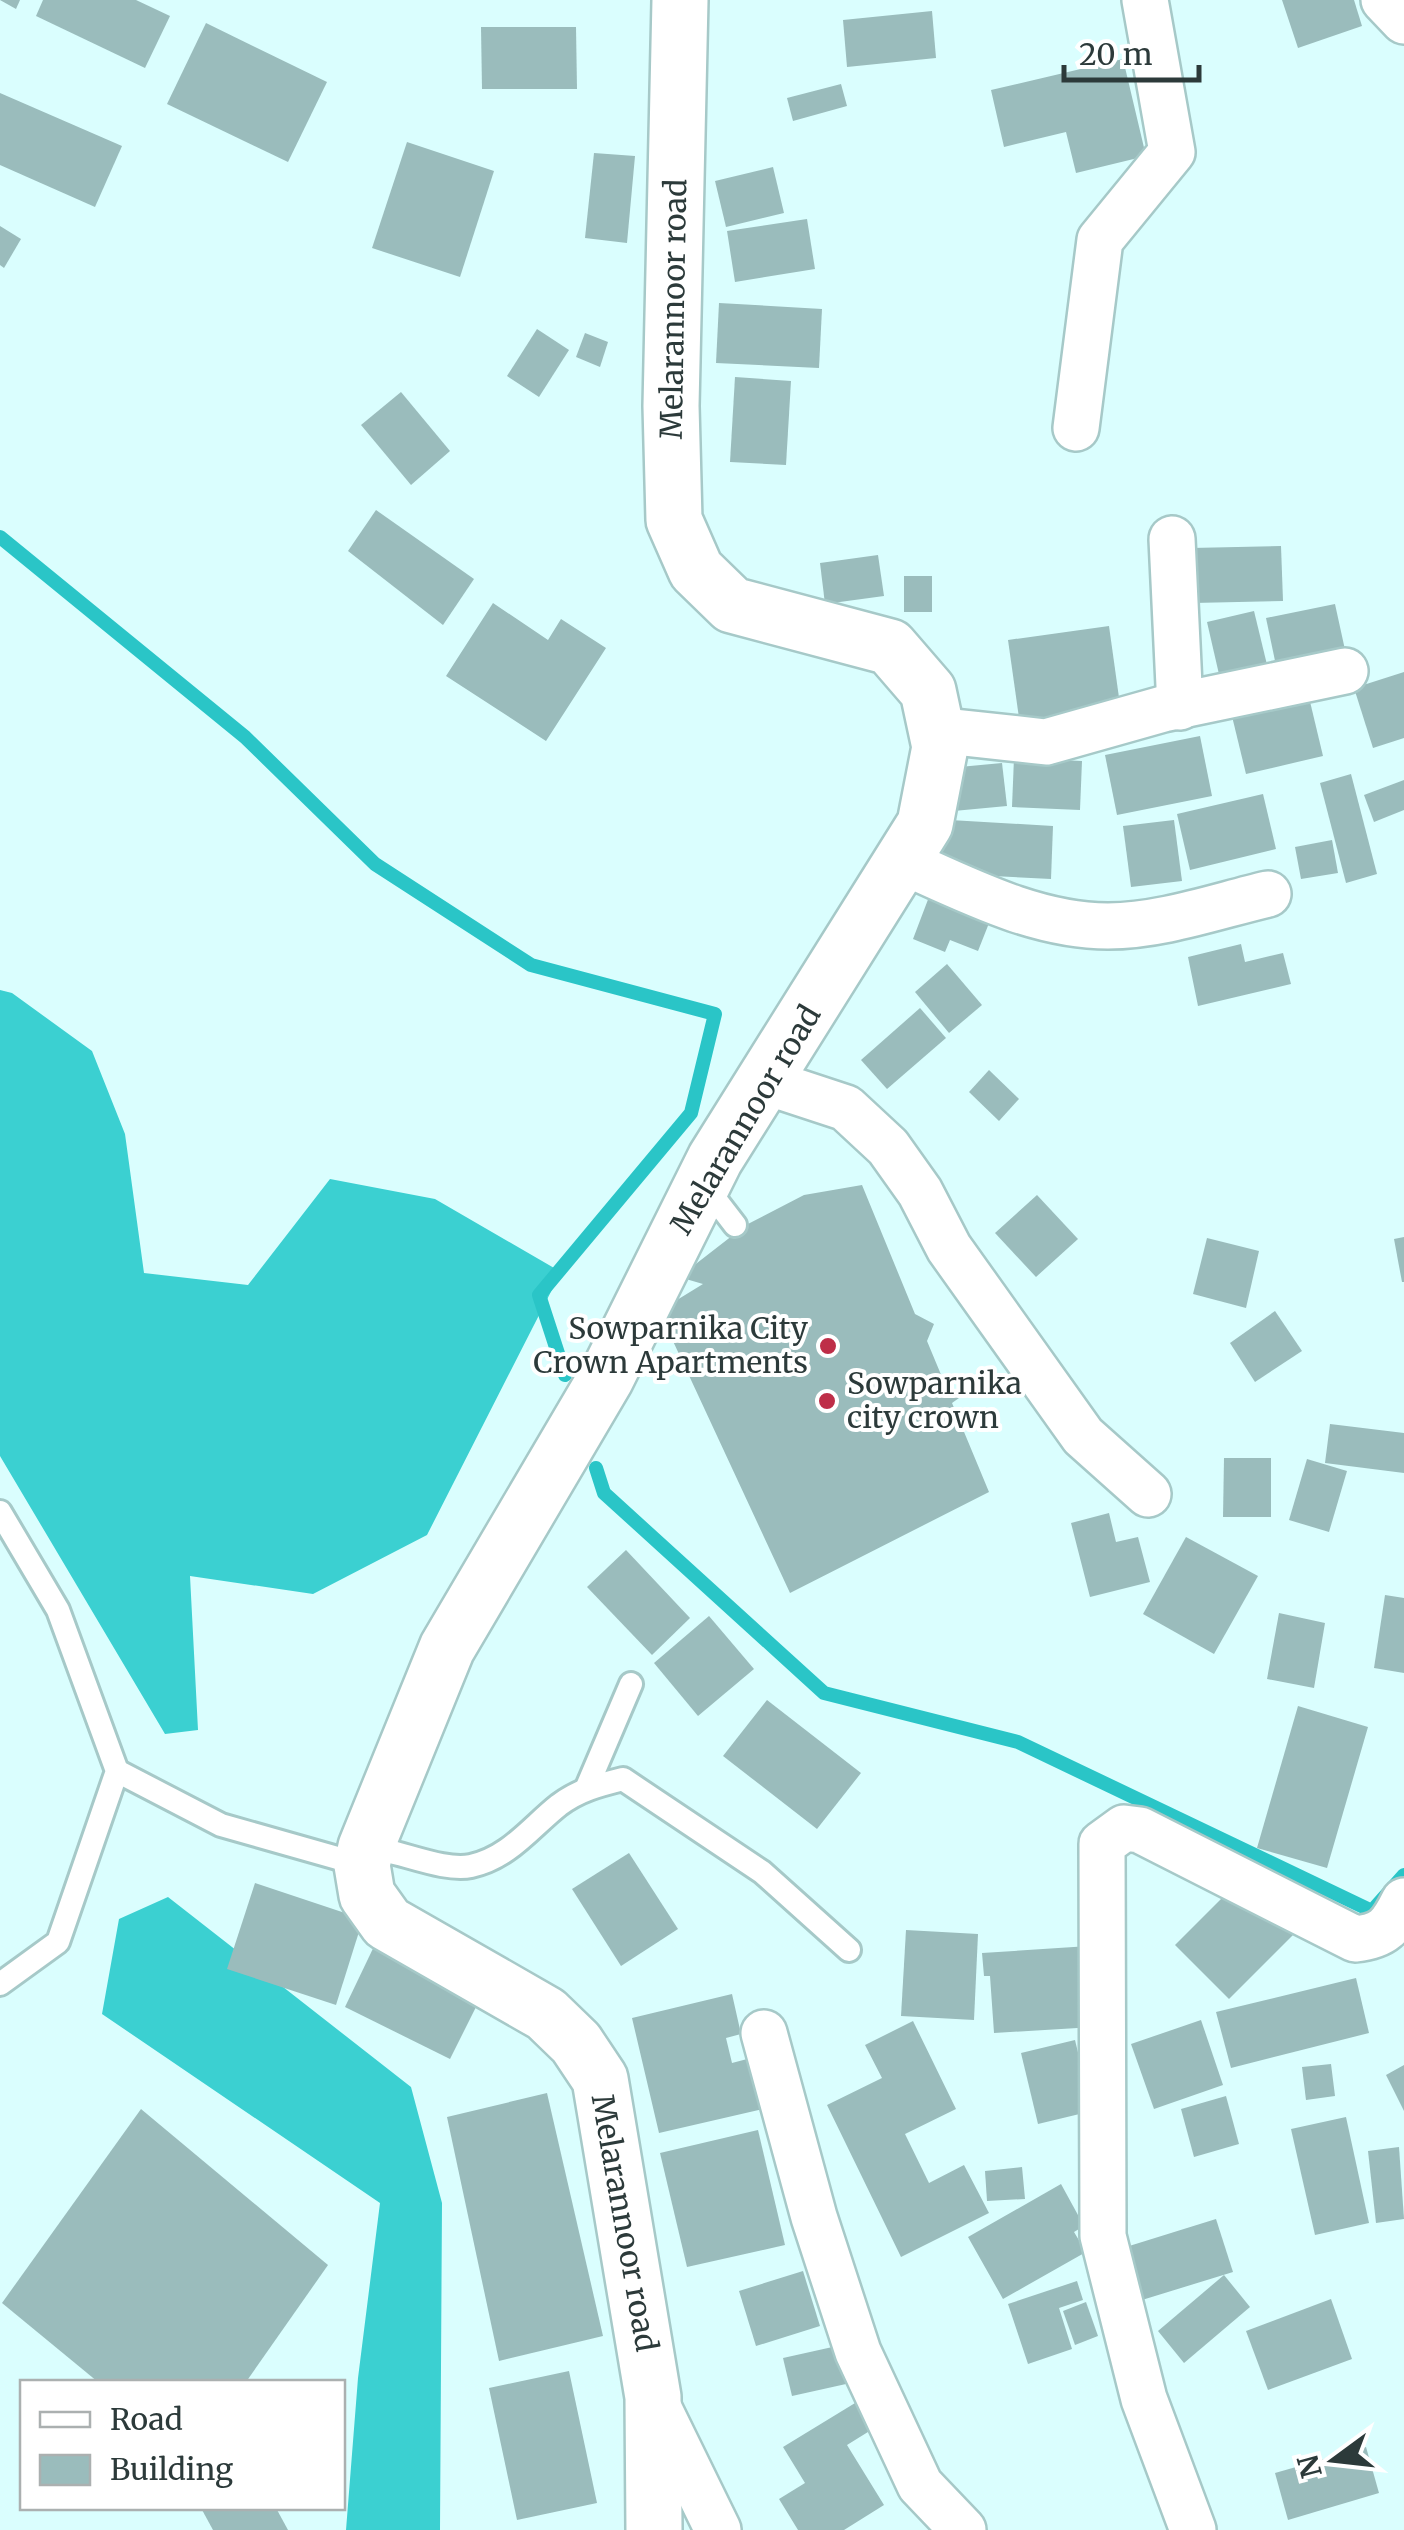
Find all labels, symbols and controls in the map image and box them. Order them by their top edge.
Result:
scale bar [1064,20,1199,82]
text: 20 m [1079,35,1153,73]
street label: Melarannoor road [652,178,694,440]
street label: Melarannoor road [662,998,829,1241]
place label: Sowparnika City Crown Apartments [533,1309,809,1381]
marker: Sowparnika City Crown Apartments [817,1335,839,1357]
place label: Sowparnika city crown [847,1364,1022,1436]
marker: Sowparnika city crown [816,1390,838,1412]
street label: Melarannoor road [584,2091,666,2354]
legend [20,2380,345,2510]
text: Road [110,2400,183,2438]
north arrow [1284,2410,1384,2510]
text: Building [110,2450,233,2488]
text: N [1290,2451,1330,2482]

